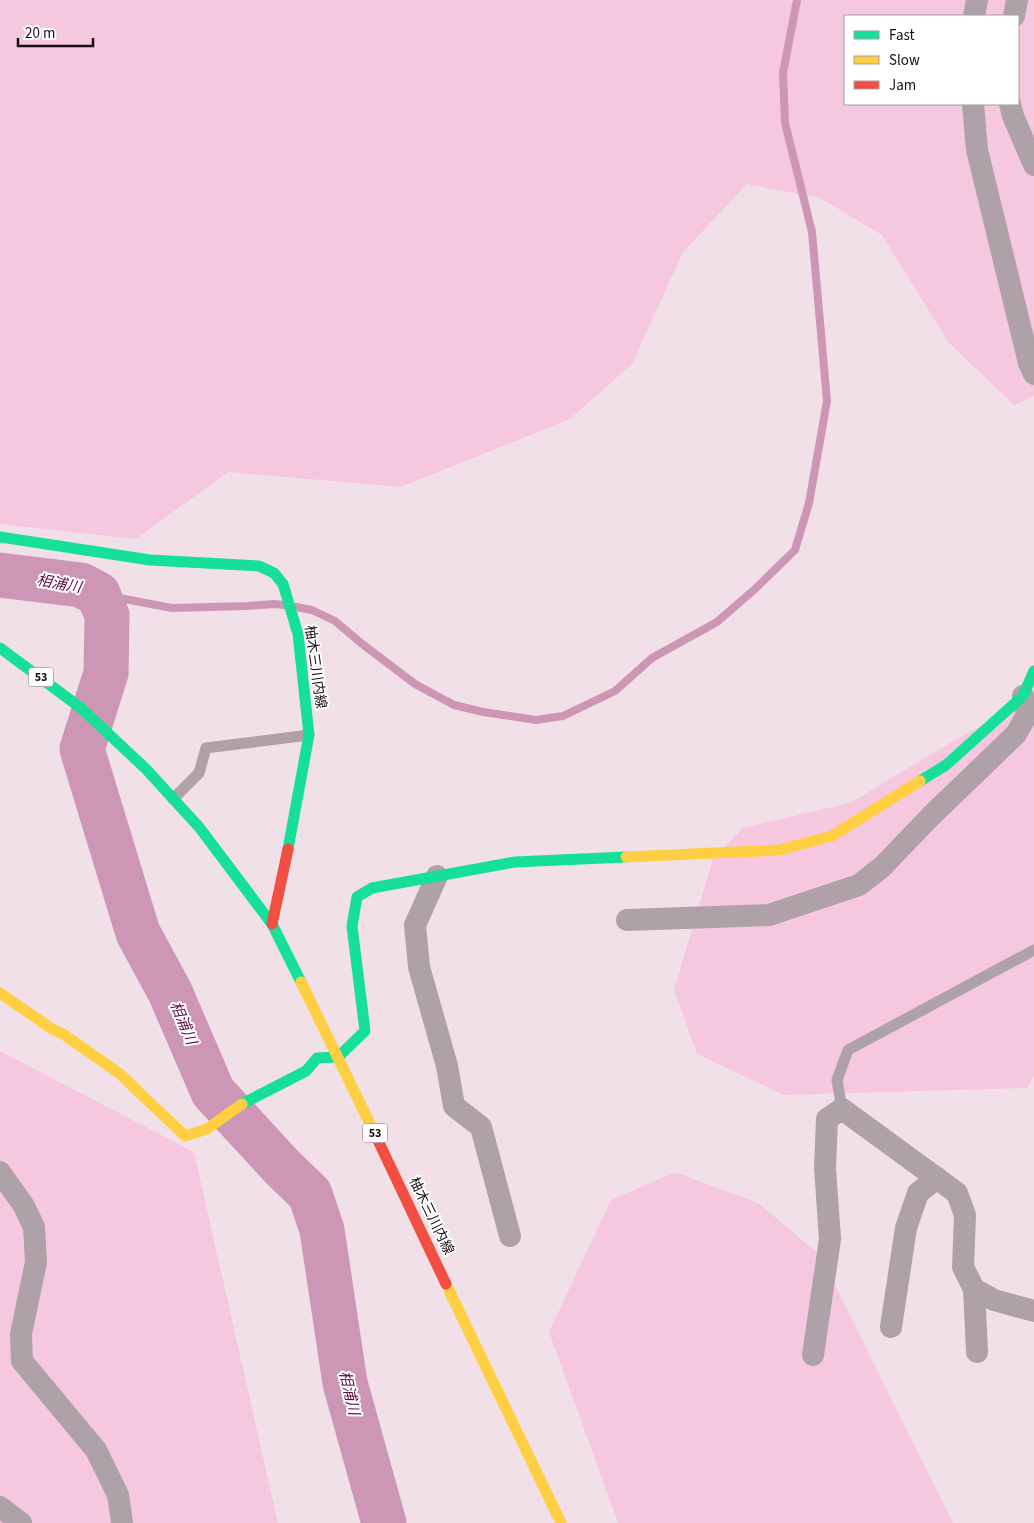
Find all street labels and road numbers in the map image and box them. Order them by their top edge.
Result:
street label: 柚木三川内線 [299,624,331,710]
road number: 53 [28,668,54,686]
road number: 53 [362,1124,388,1142]
street label: 柚木三川内線 [404,1174,458,1258]

